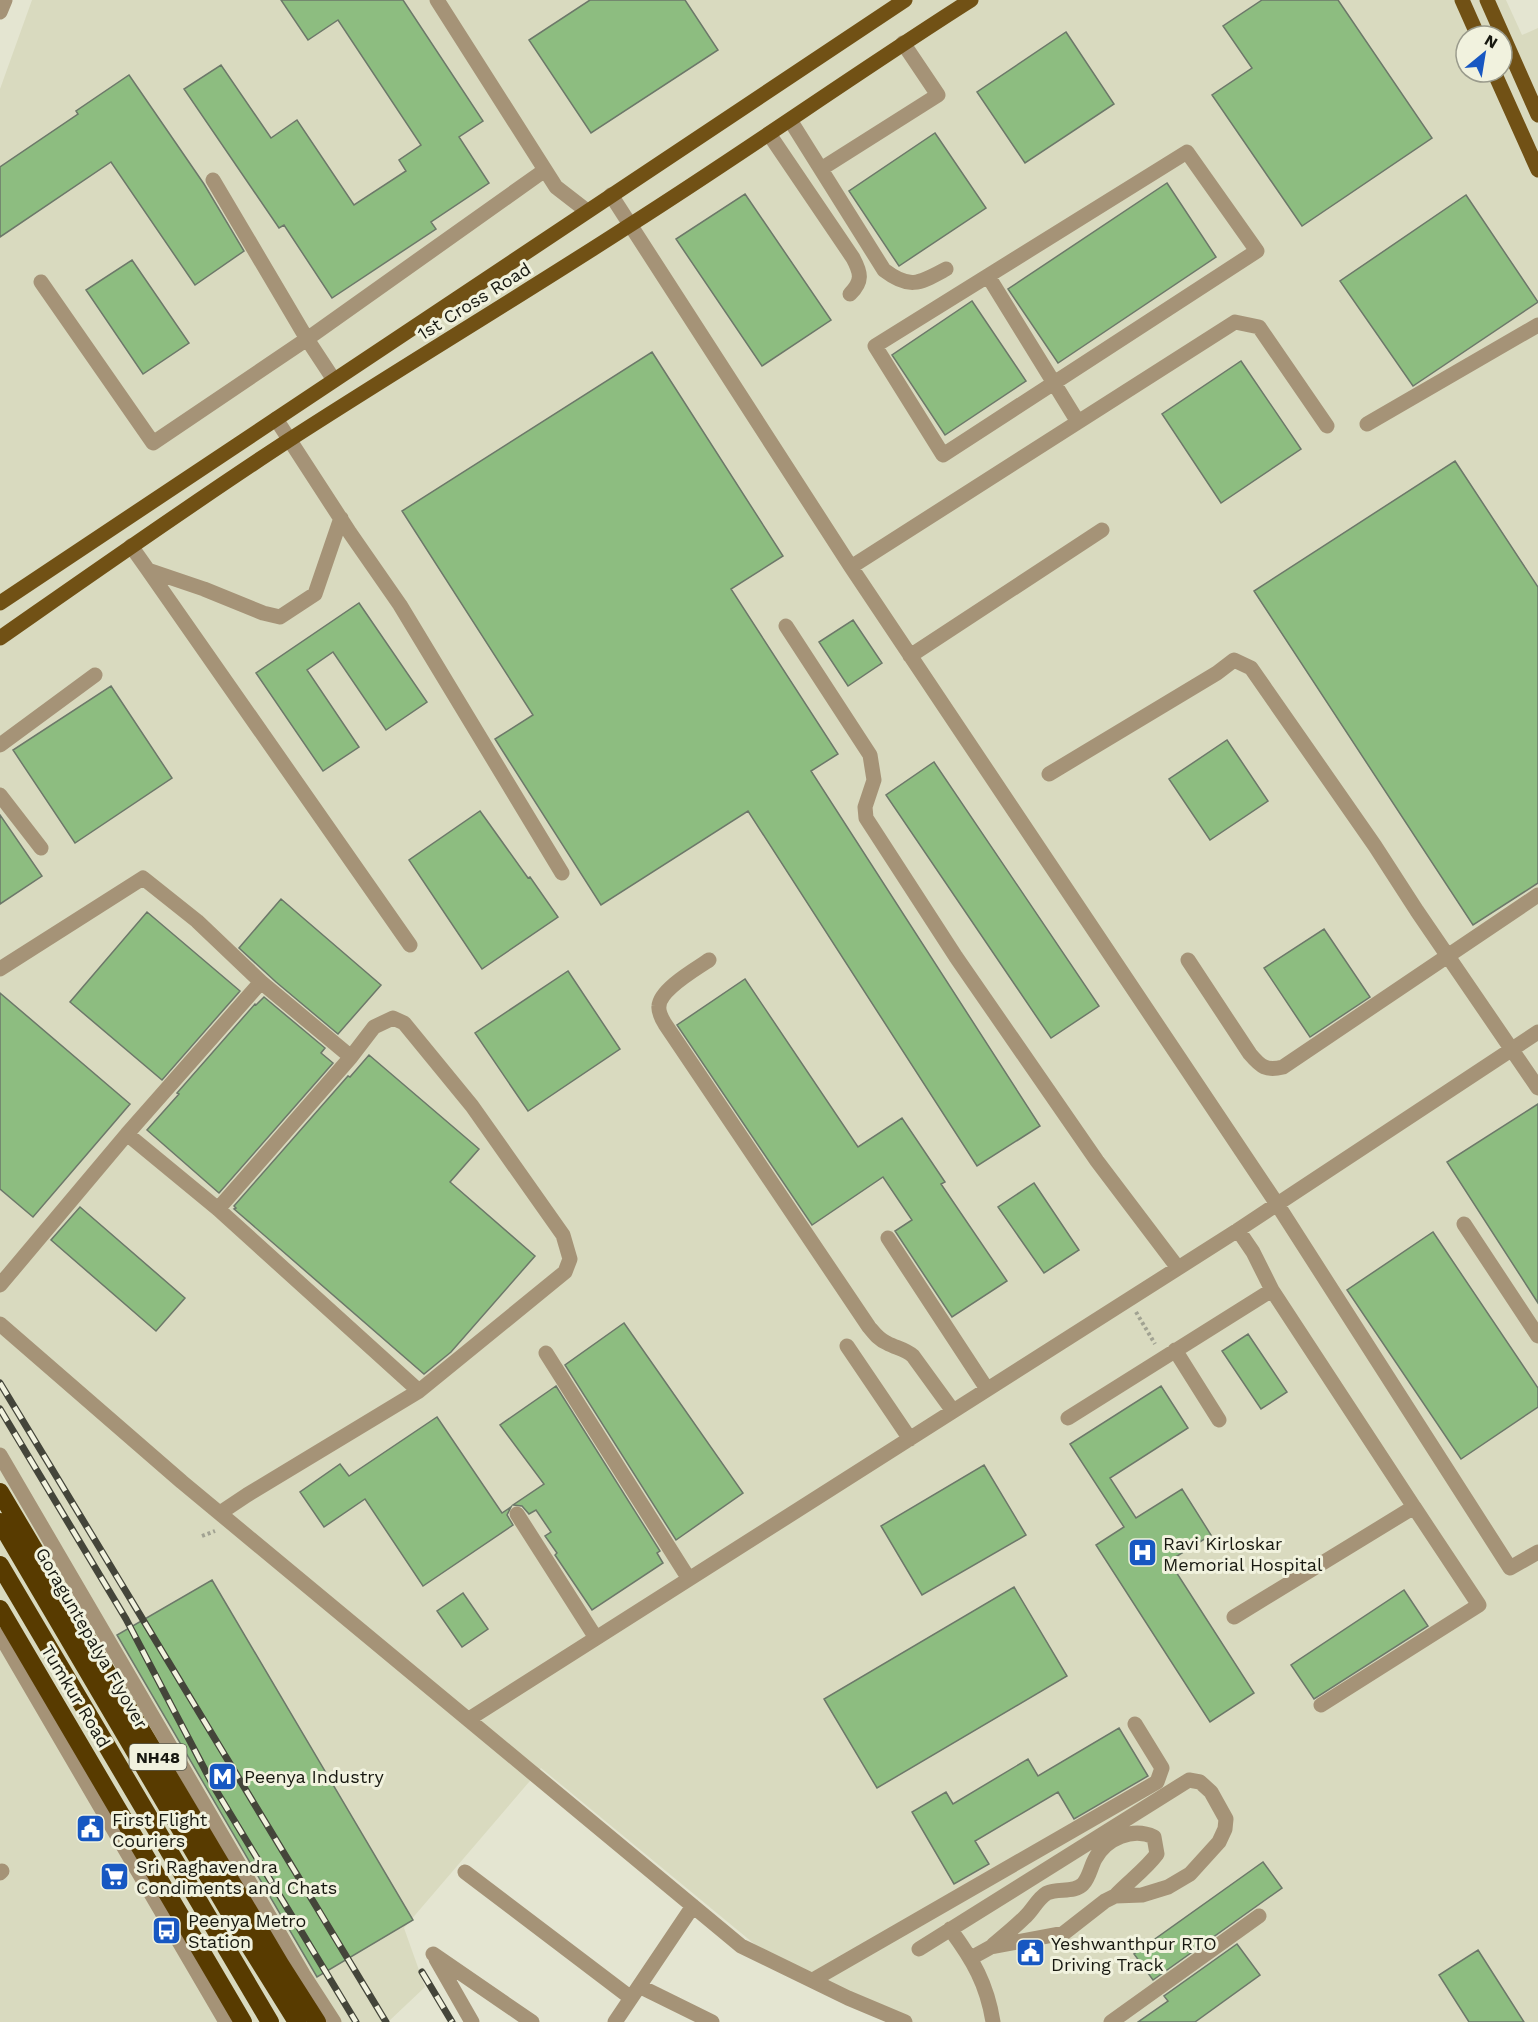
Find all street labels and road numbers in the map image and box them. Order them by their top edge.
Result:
street label: 1st Cross Road [414,258,534,344]
street label: Goraguntepalya Flyover [32,1544,152,1732]
street label: Tumkur Road [37,1641,115,1751]
road number: NH48 [130,1744,186,1770]

